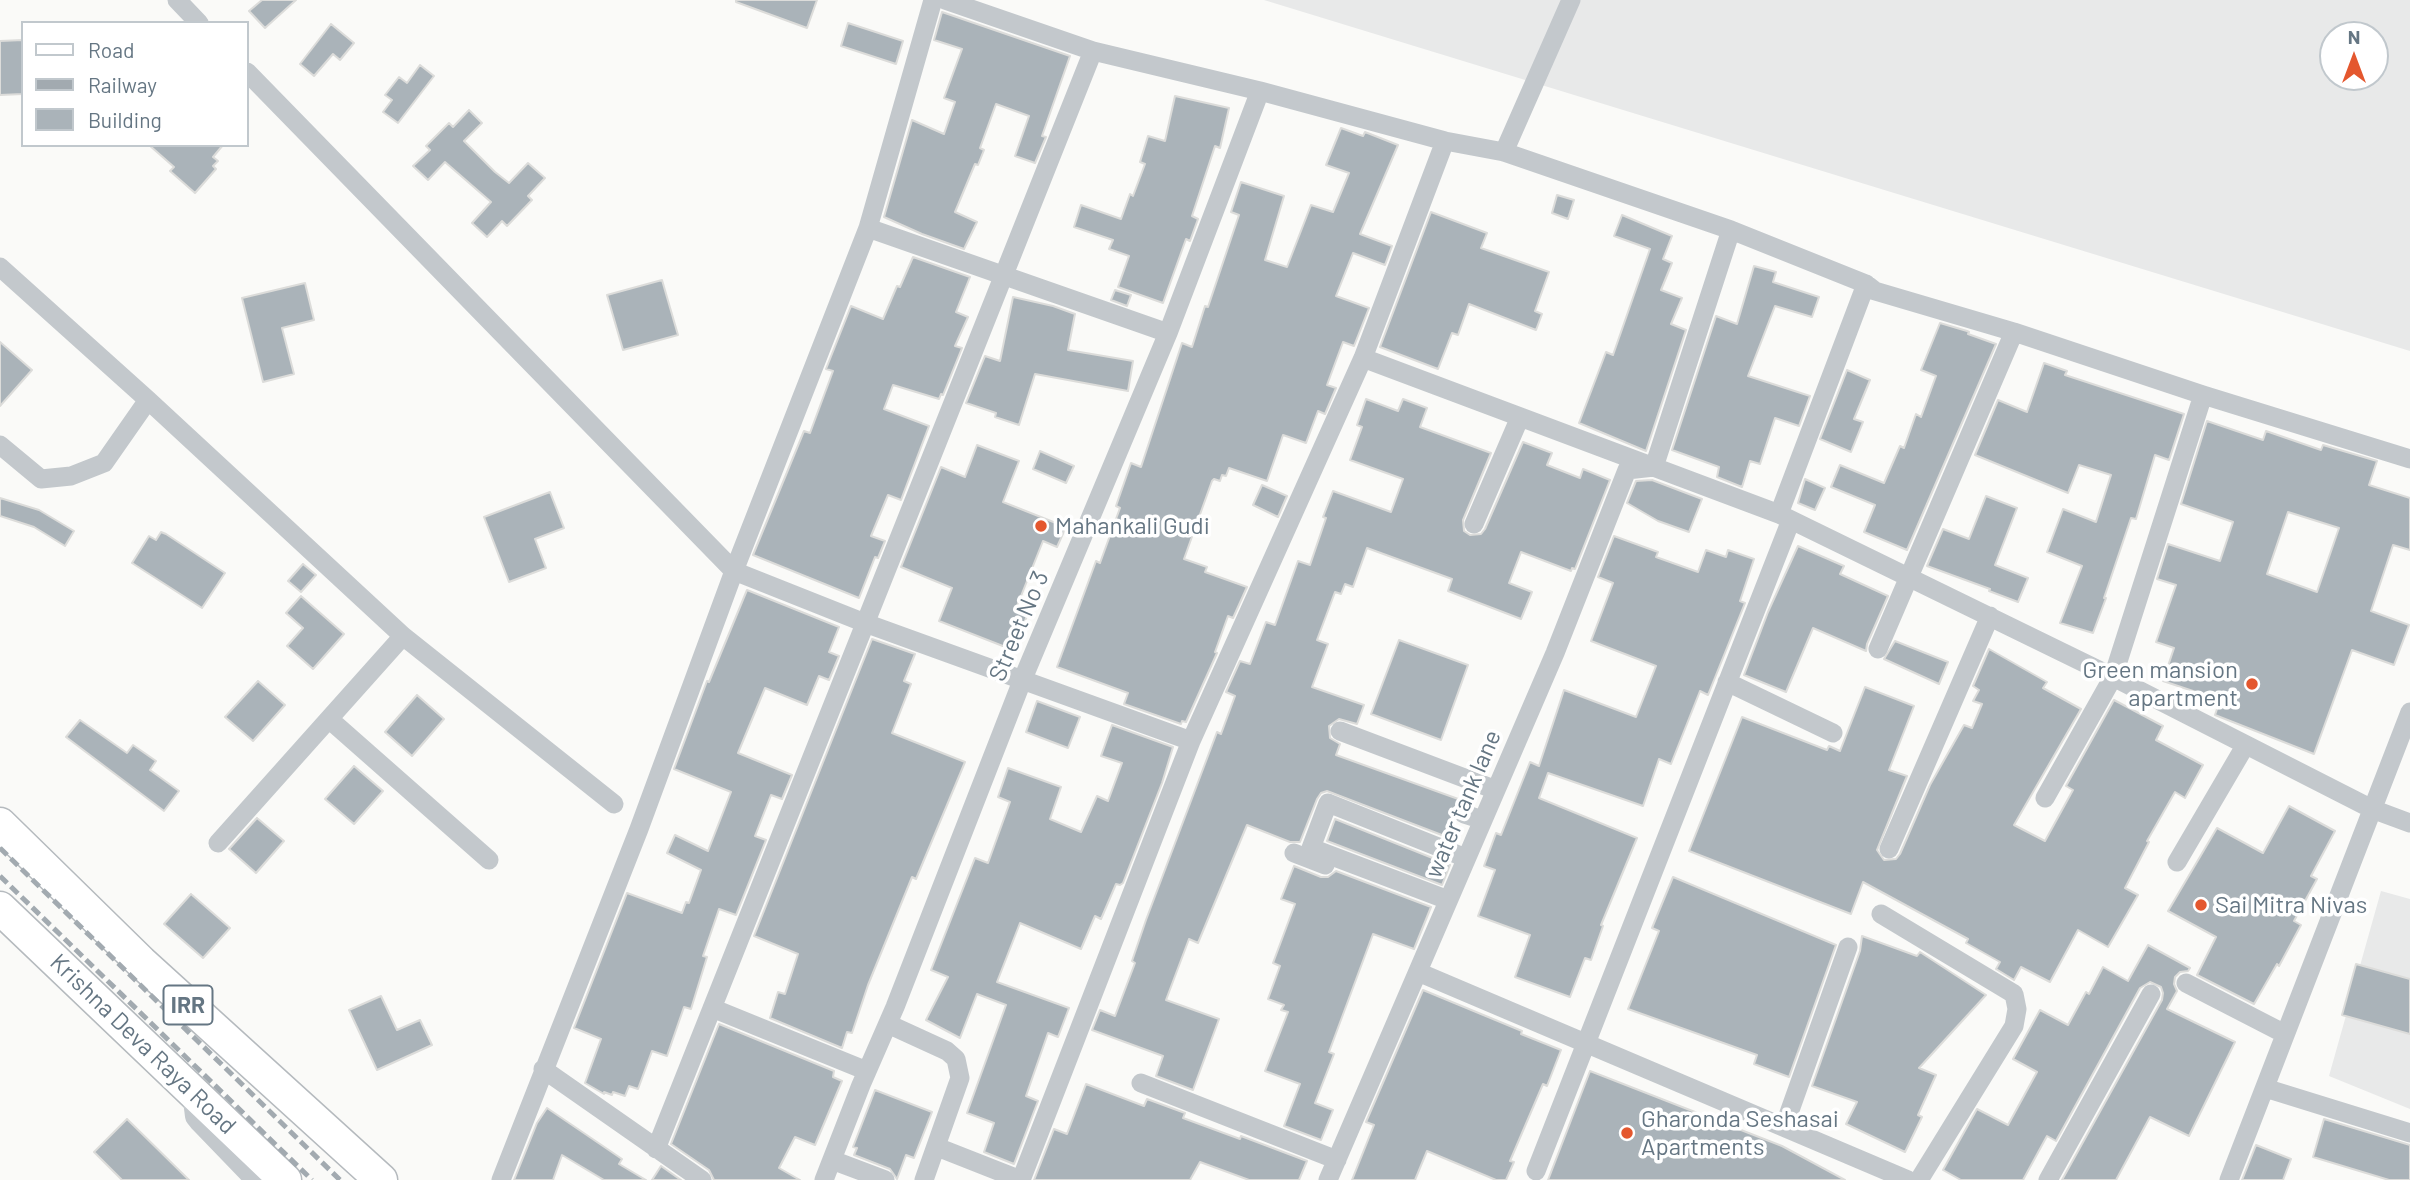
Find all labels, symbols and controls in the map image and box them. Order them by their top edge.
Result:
legend [21,21,248,147]
north arrow [2319,21,2389,91]
text: N [2348,25,2360,48]
text: Road [88,37,134,62]
text: Railway [88,72,157,97]
text: Building [88,107,162,132]
place label: Mahankali Gudi [1055,512,1210,540]
marker: Mahankali Gudi [1033,518,1049,534]
street label: Street No 3 [983,567,1055,685]
place label: Green mansion apartment [2083,656,2238,712]
marker: Green mansion apartment [2244,676,2260,692]
street label: water tank lane [1419,726,1507,882]
place label: Sai Mitra Nivas [2215,891,2367,919]
marker: Sai Mitra Nivas [2193,897,2209,913]
street label: Krishna Deva Raya Road [44,948,242,1140]
road number: IRR [164,986,212,1024]
place label: Gharonda Seshasai Apartments [1641,1105,1839,1161]
marker: Gharonda Seshasai Apartments [1619,1125,1635,1141]

